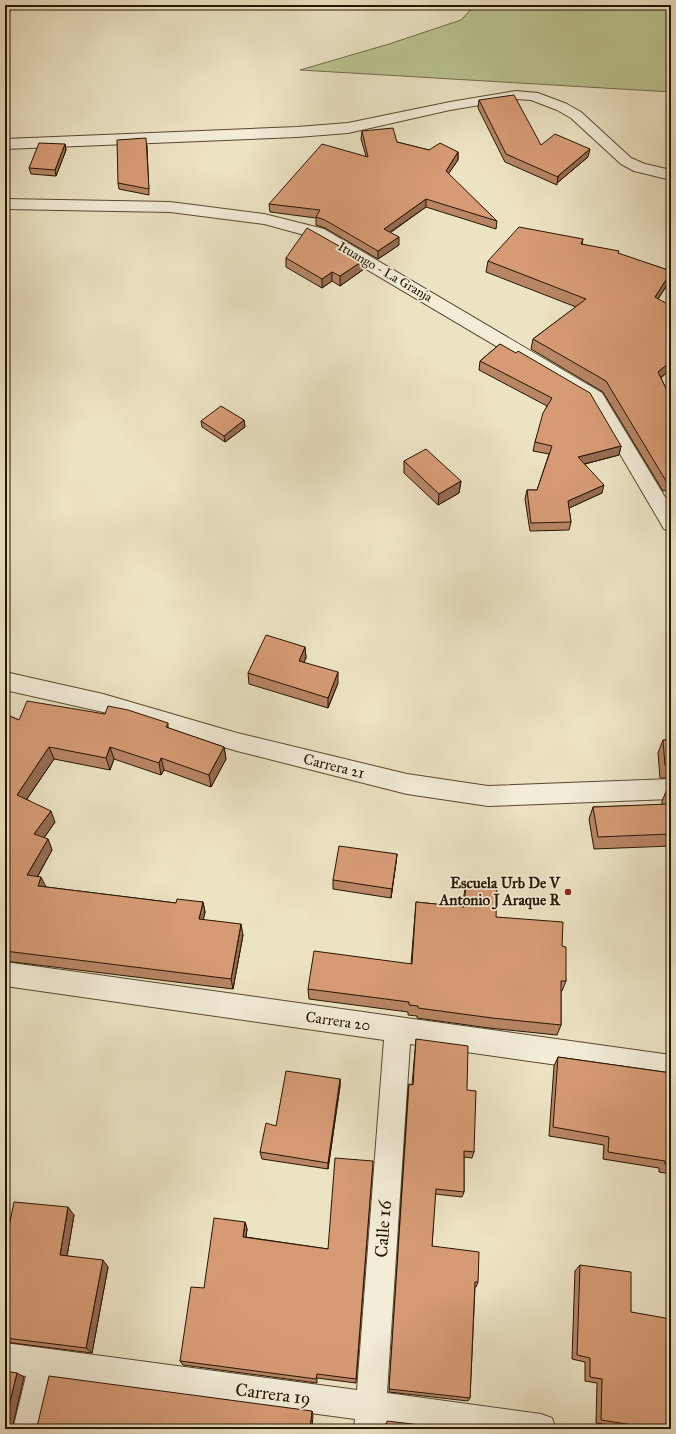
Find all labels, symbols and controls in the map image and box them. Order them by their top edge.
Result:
street label: Ituango - La Granja [335,238,436,306]
street label: Carrera 21 [302,750,367,782]
place label: Escuela Urb De V Antonio J Araque R [438,874,562,910]
marker: Escuela Urb De V Antonio J Araque R [563,887,573,897]
street label: Carrera 20 [304,1008,372,1034]
street label: Calle 16 [370,1199,396,1258]
street label: Carrera 19 [234,1378,312,1410]

